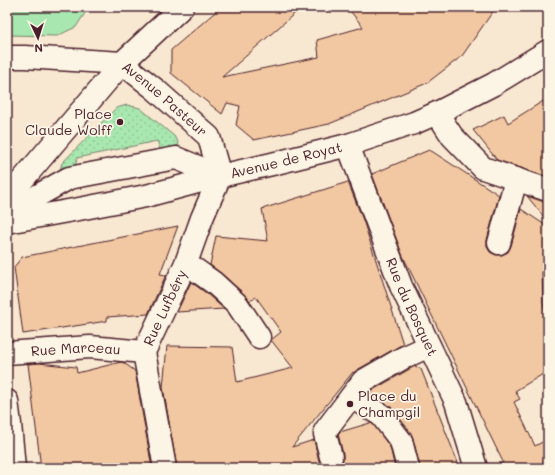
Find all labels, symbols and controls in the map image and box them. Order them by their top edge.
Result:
north arrow [18,18,58,58]
text: N [34,41,43,56]
street label: Avenue Pasteur [118,57,212,140]
place label: Place Claude Wolff [25,104,113,139]
marker: Place Claude Wolff [115,117,125,127]
street label: Avenue de Royat [228,137,344,182]
street label: Rue du Bosquet [382,255,443,359]
street label: Rue Lufbéry [138,266,191,349]
street label: Rue Marceau [30,337,122,360]
place label: Place du Champgil [358,386,420,421]
marker: Place du Champgil [345,399,355,409]

